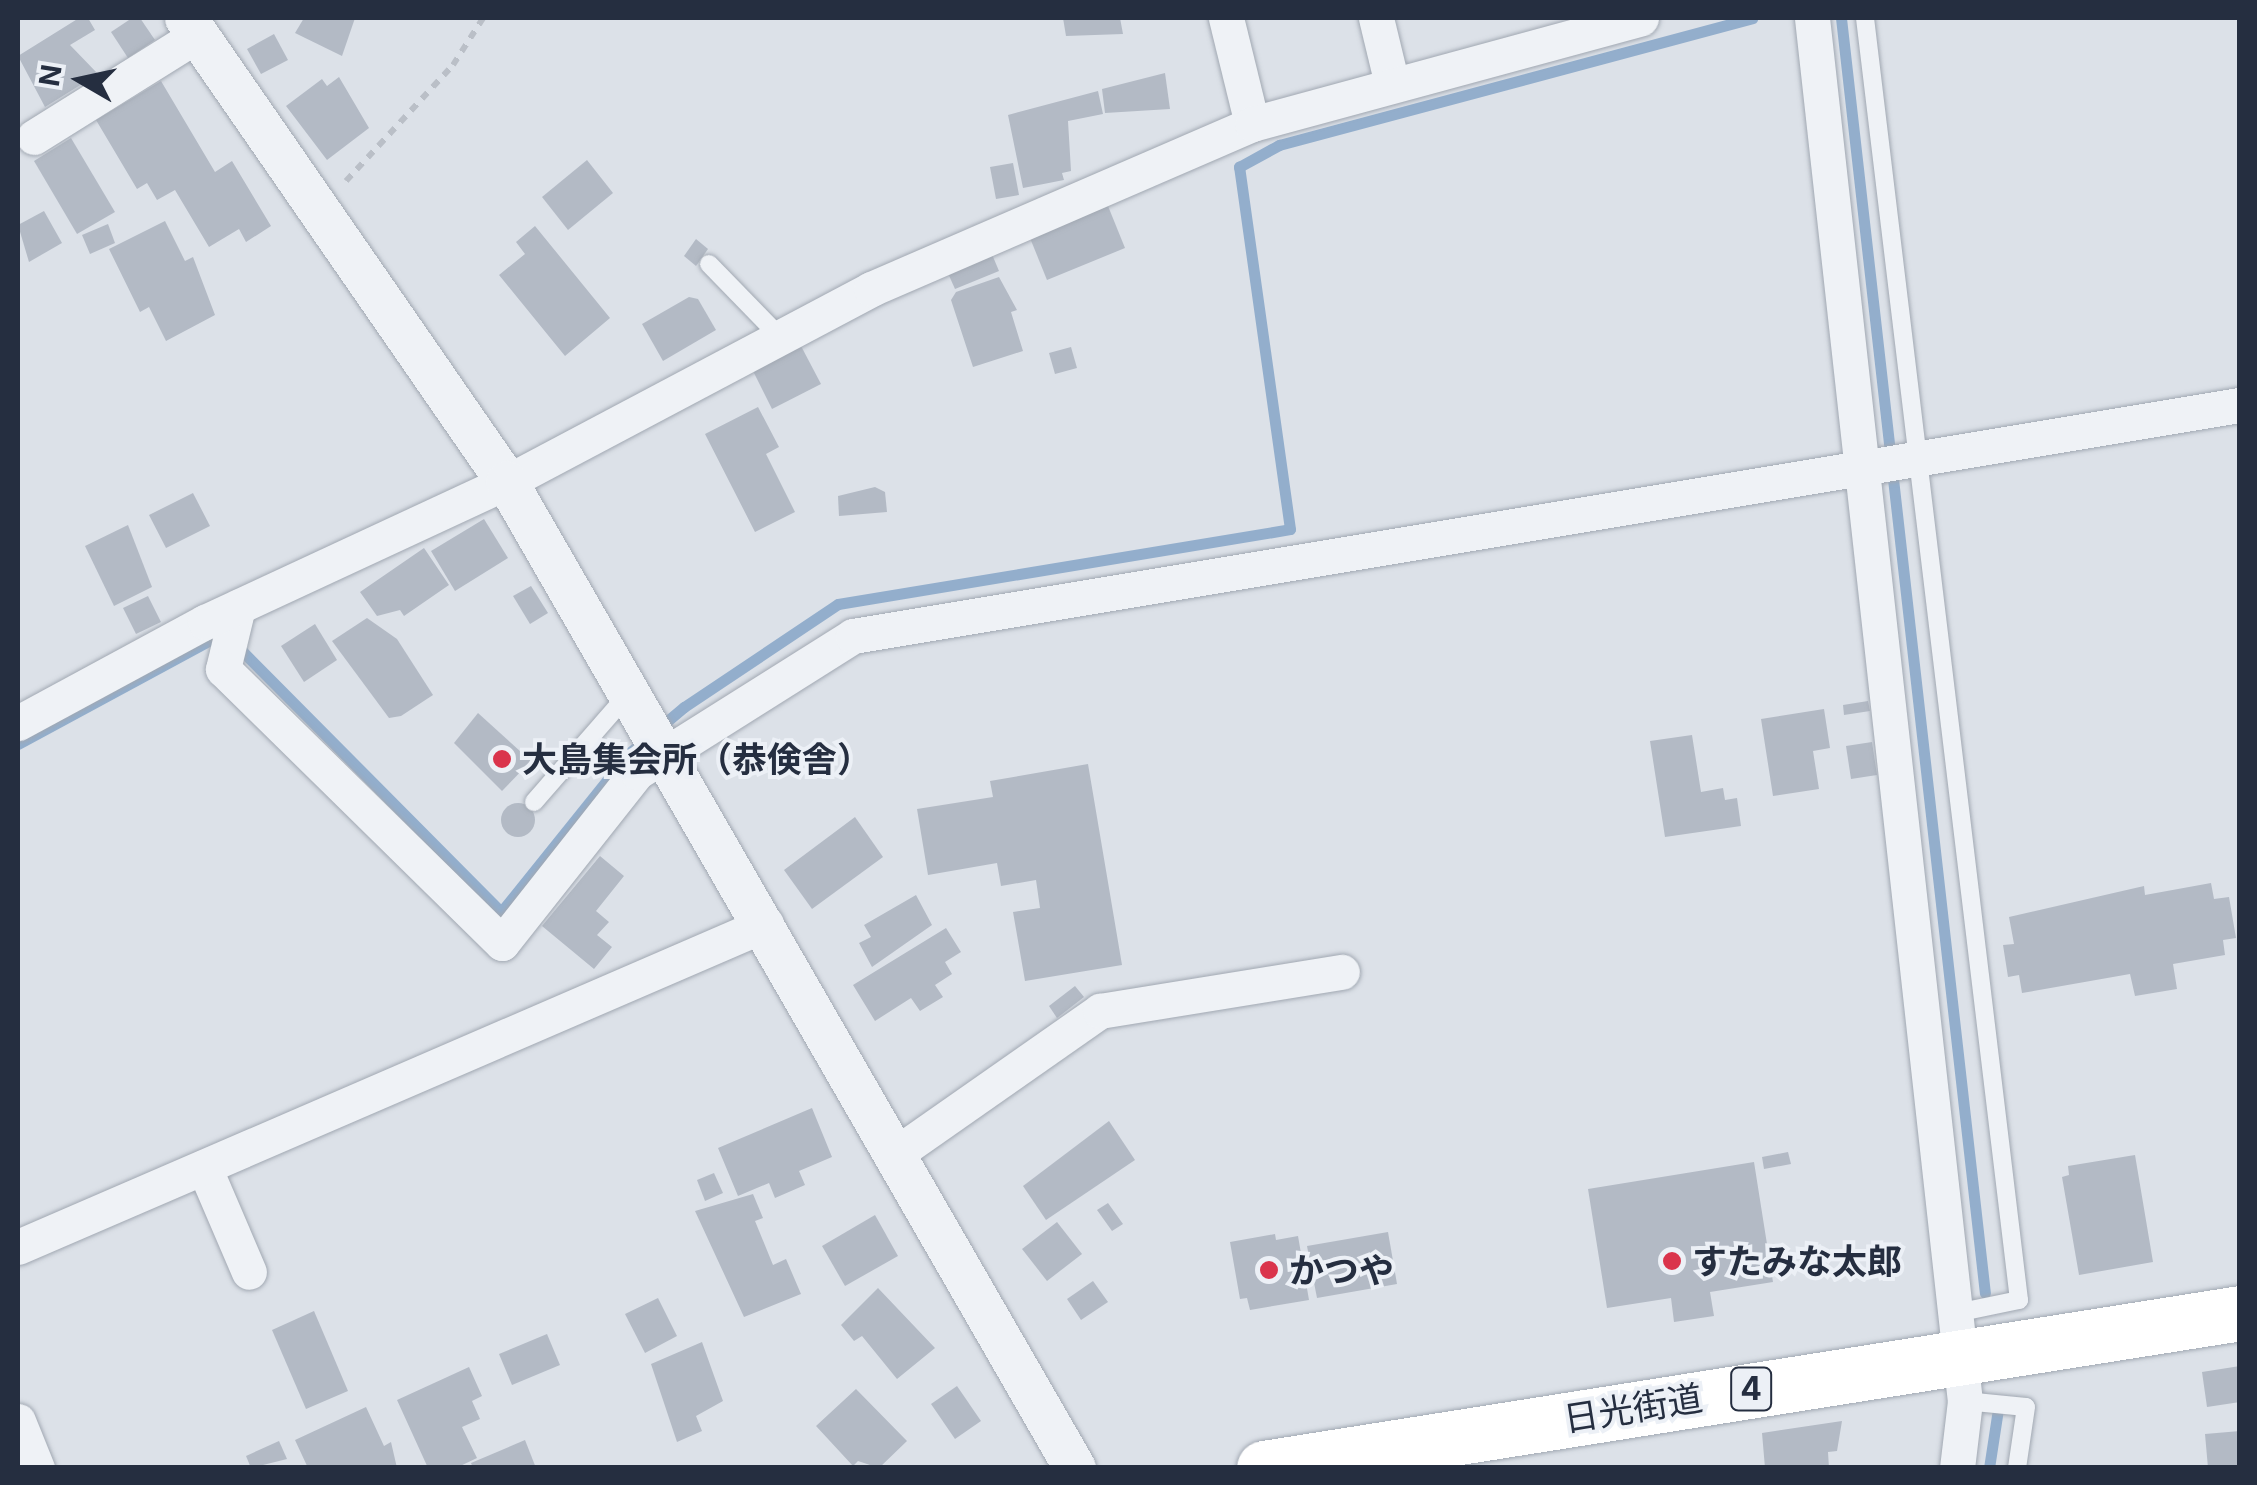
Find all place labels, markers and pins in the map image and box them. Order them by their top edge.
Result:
place label: 大島集会所（恭倹舎） [522,738,872,780]
marker: 大島集会所（恭倹舎） [491,748,513,770]
place label: すたみな太郎 [1692,1240,1902,1282]
place label: かつや [1289,1249,1394,1291]
marker: すたみな太郎 [1661,1250,1683,1272]
marker: かつや [1258,1259,1280,1281]

